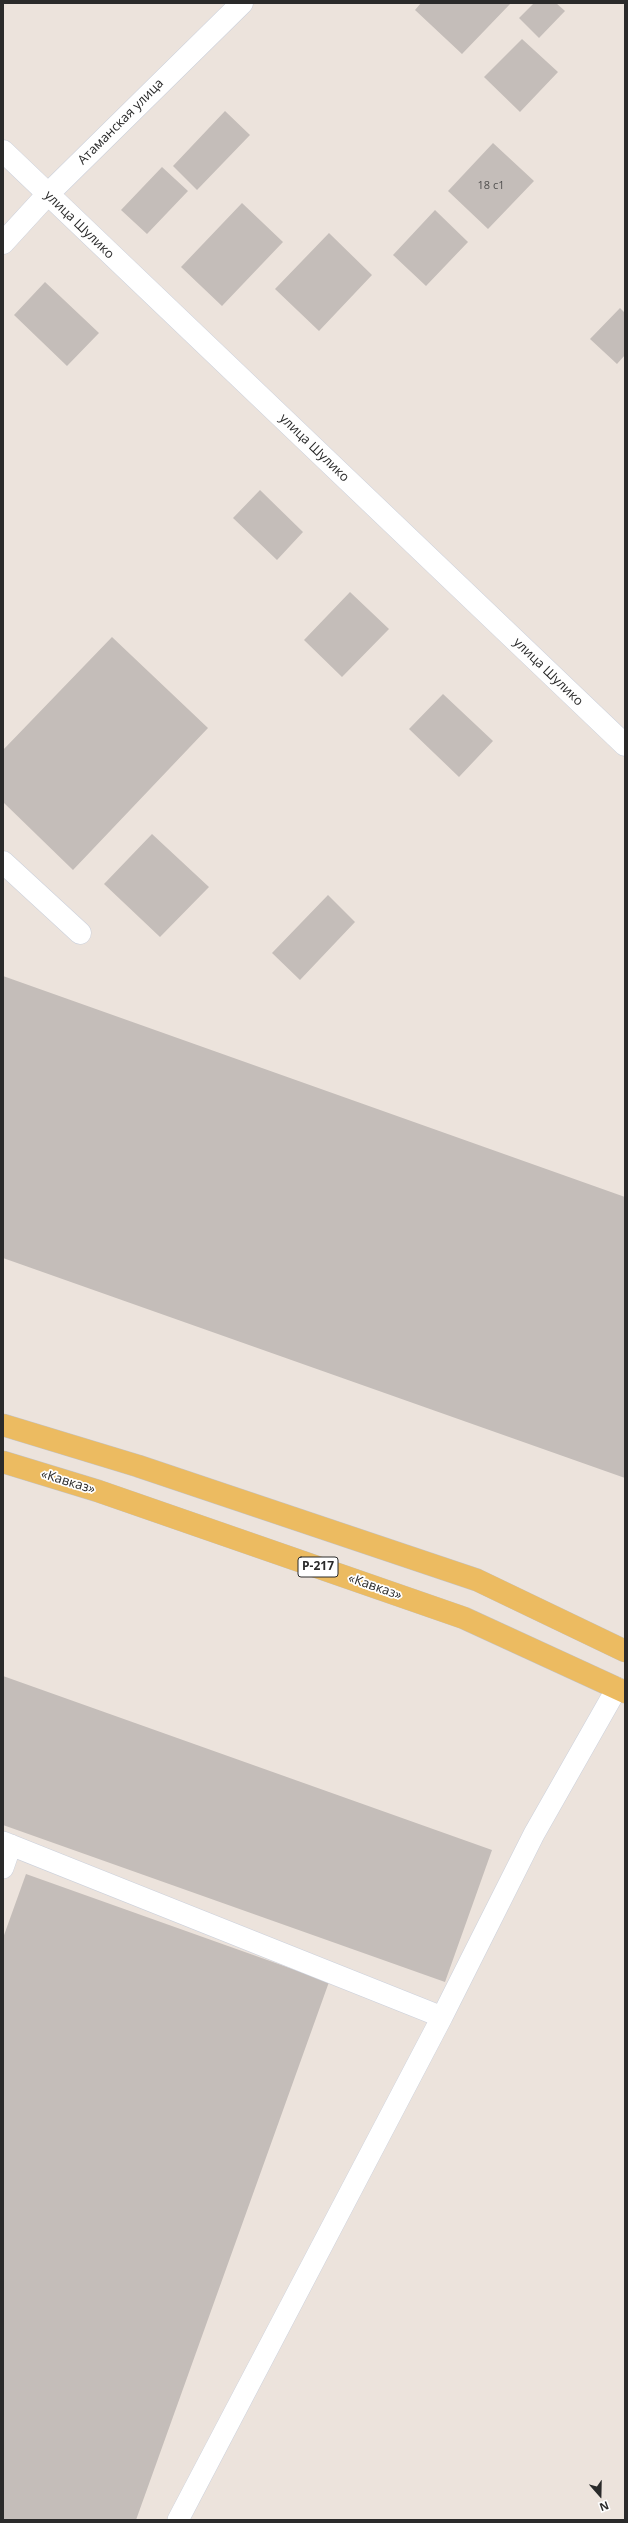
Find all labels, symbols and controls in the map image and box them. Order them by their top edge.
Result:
street label: Атаманская улица [75,76,167,168]
house number: 18 с1 [478,179,504,193]
street label: улица Шулико [41,188,117,262]
street label: улица Шулико [276,411,352,485]
street label: улица Шулико [510,635,586,709]
street label: «Кавказ» [39,1466,97,1498]
road number: Р-217 [298,1557,338,1577]
street label: «Кавказ» [346,1571,404,1603]
north arrow [580,2475,620,2515]
text: N [598,2498,611,2515]

